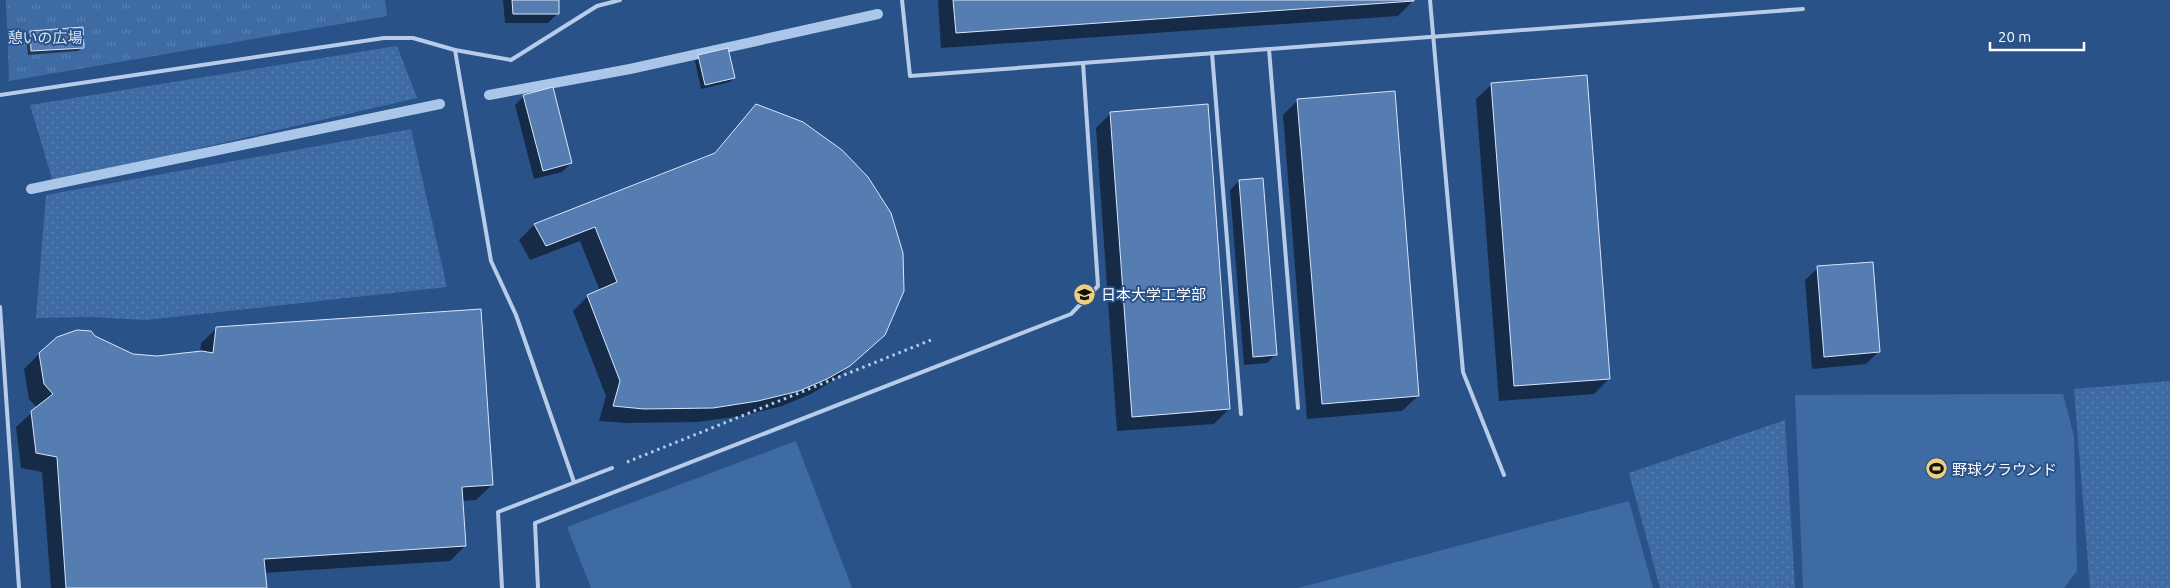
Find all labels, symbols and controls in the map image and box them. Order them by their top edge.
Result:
scale bar [1990,20,2084,52]
text: 20 m [1998,28,2031,45]
park label: 憩いの広場 [7,29,83,46]
school or university icon: 日本大学工学部 [1073,282,1097,306]
place label: 日本大学工学部 [1101,286,1206,303]
sports icon: 野球グラウンド [1924,457,1948,481]
place label: 野球グラウンド [1952,461,2057,478]

